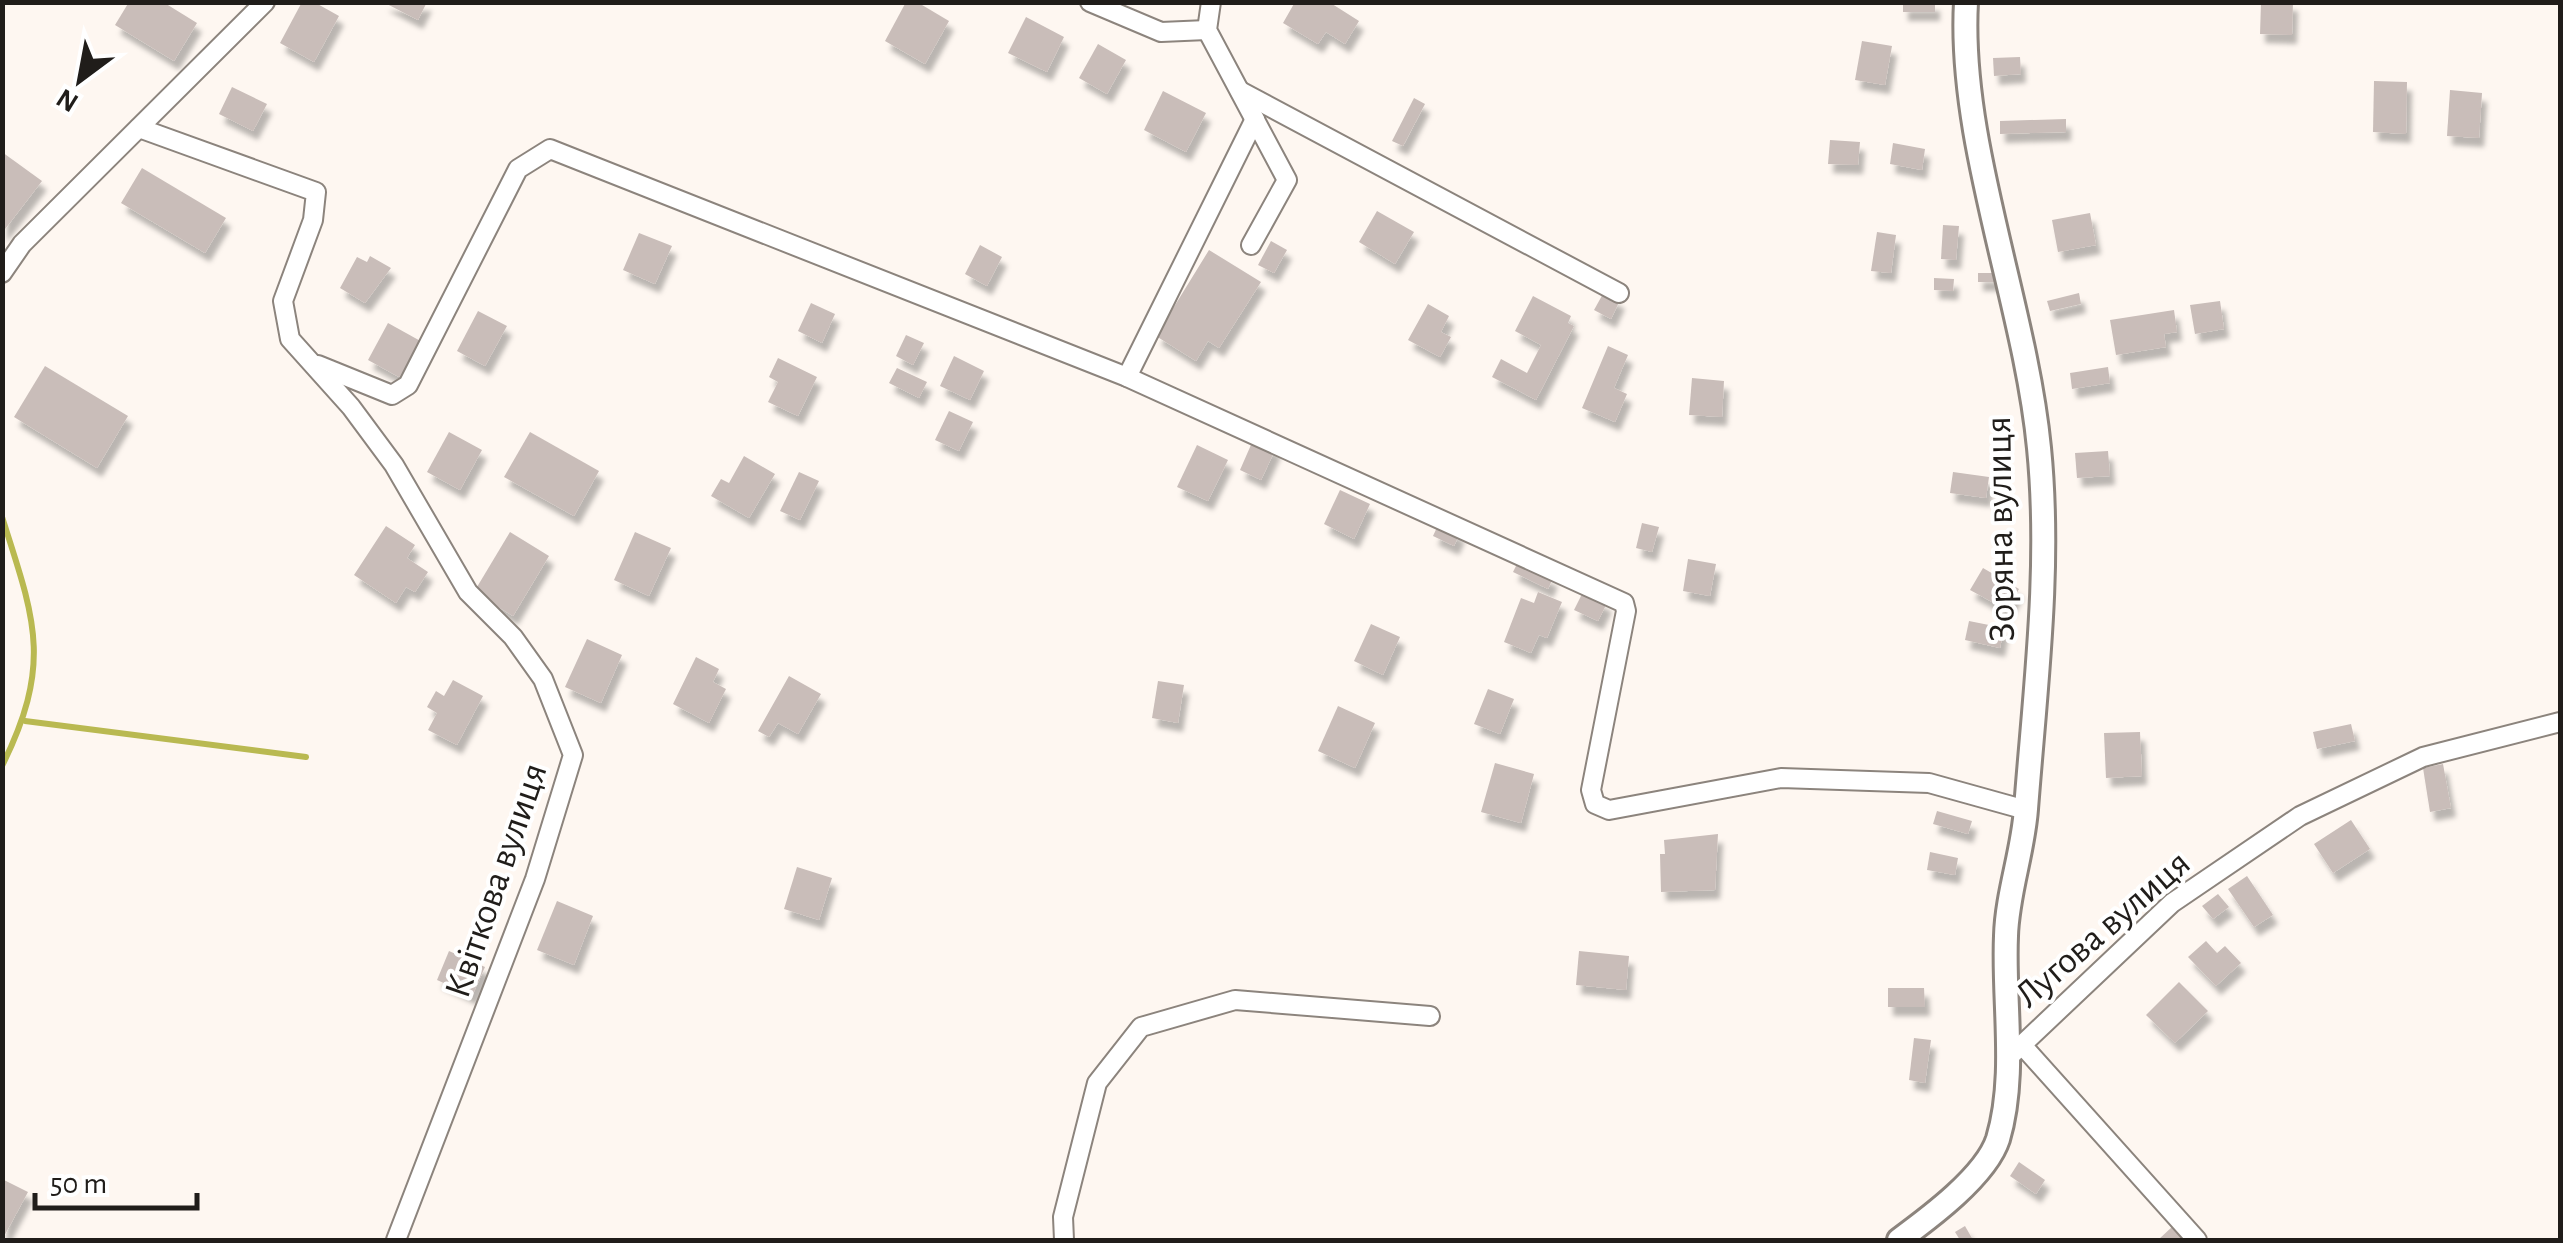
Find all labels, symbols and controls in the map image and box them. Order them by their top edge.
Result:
north arrow [30,30,130,130]
text: N [52,82,83,117]
street label: Зоряна вулиця [1980,416,2022,642]
street label: Квіткова вулиця [439,758,555,1003]
street label: Лугова вулиця [2009,844,2198,1015]
scale bar [35,1148,198,1210]
text: 50 m [50,1169,107,1199]

